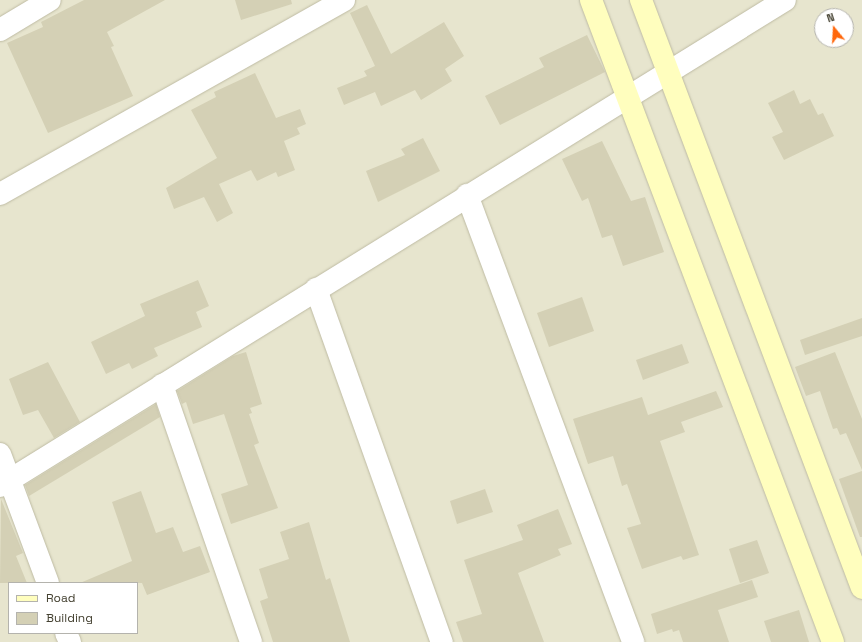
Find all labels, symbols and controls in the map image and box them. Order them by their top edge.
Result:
north arrow [814,8,854,48]
text: N [825,10,836,25]
legend [8,582,138,634]
text: Road [46,590,75,606]
text: Building [46,610,93,626]

